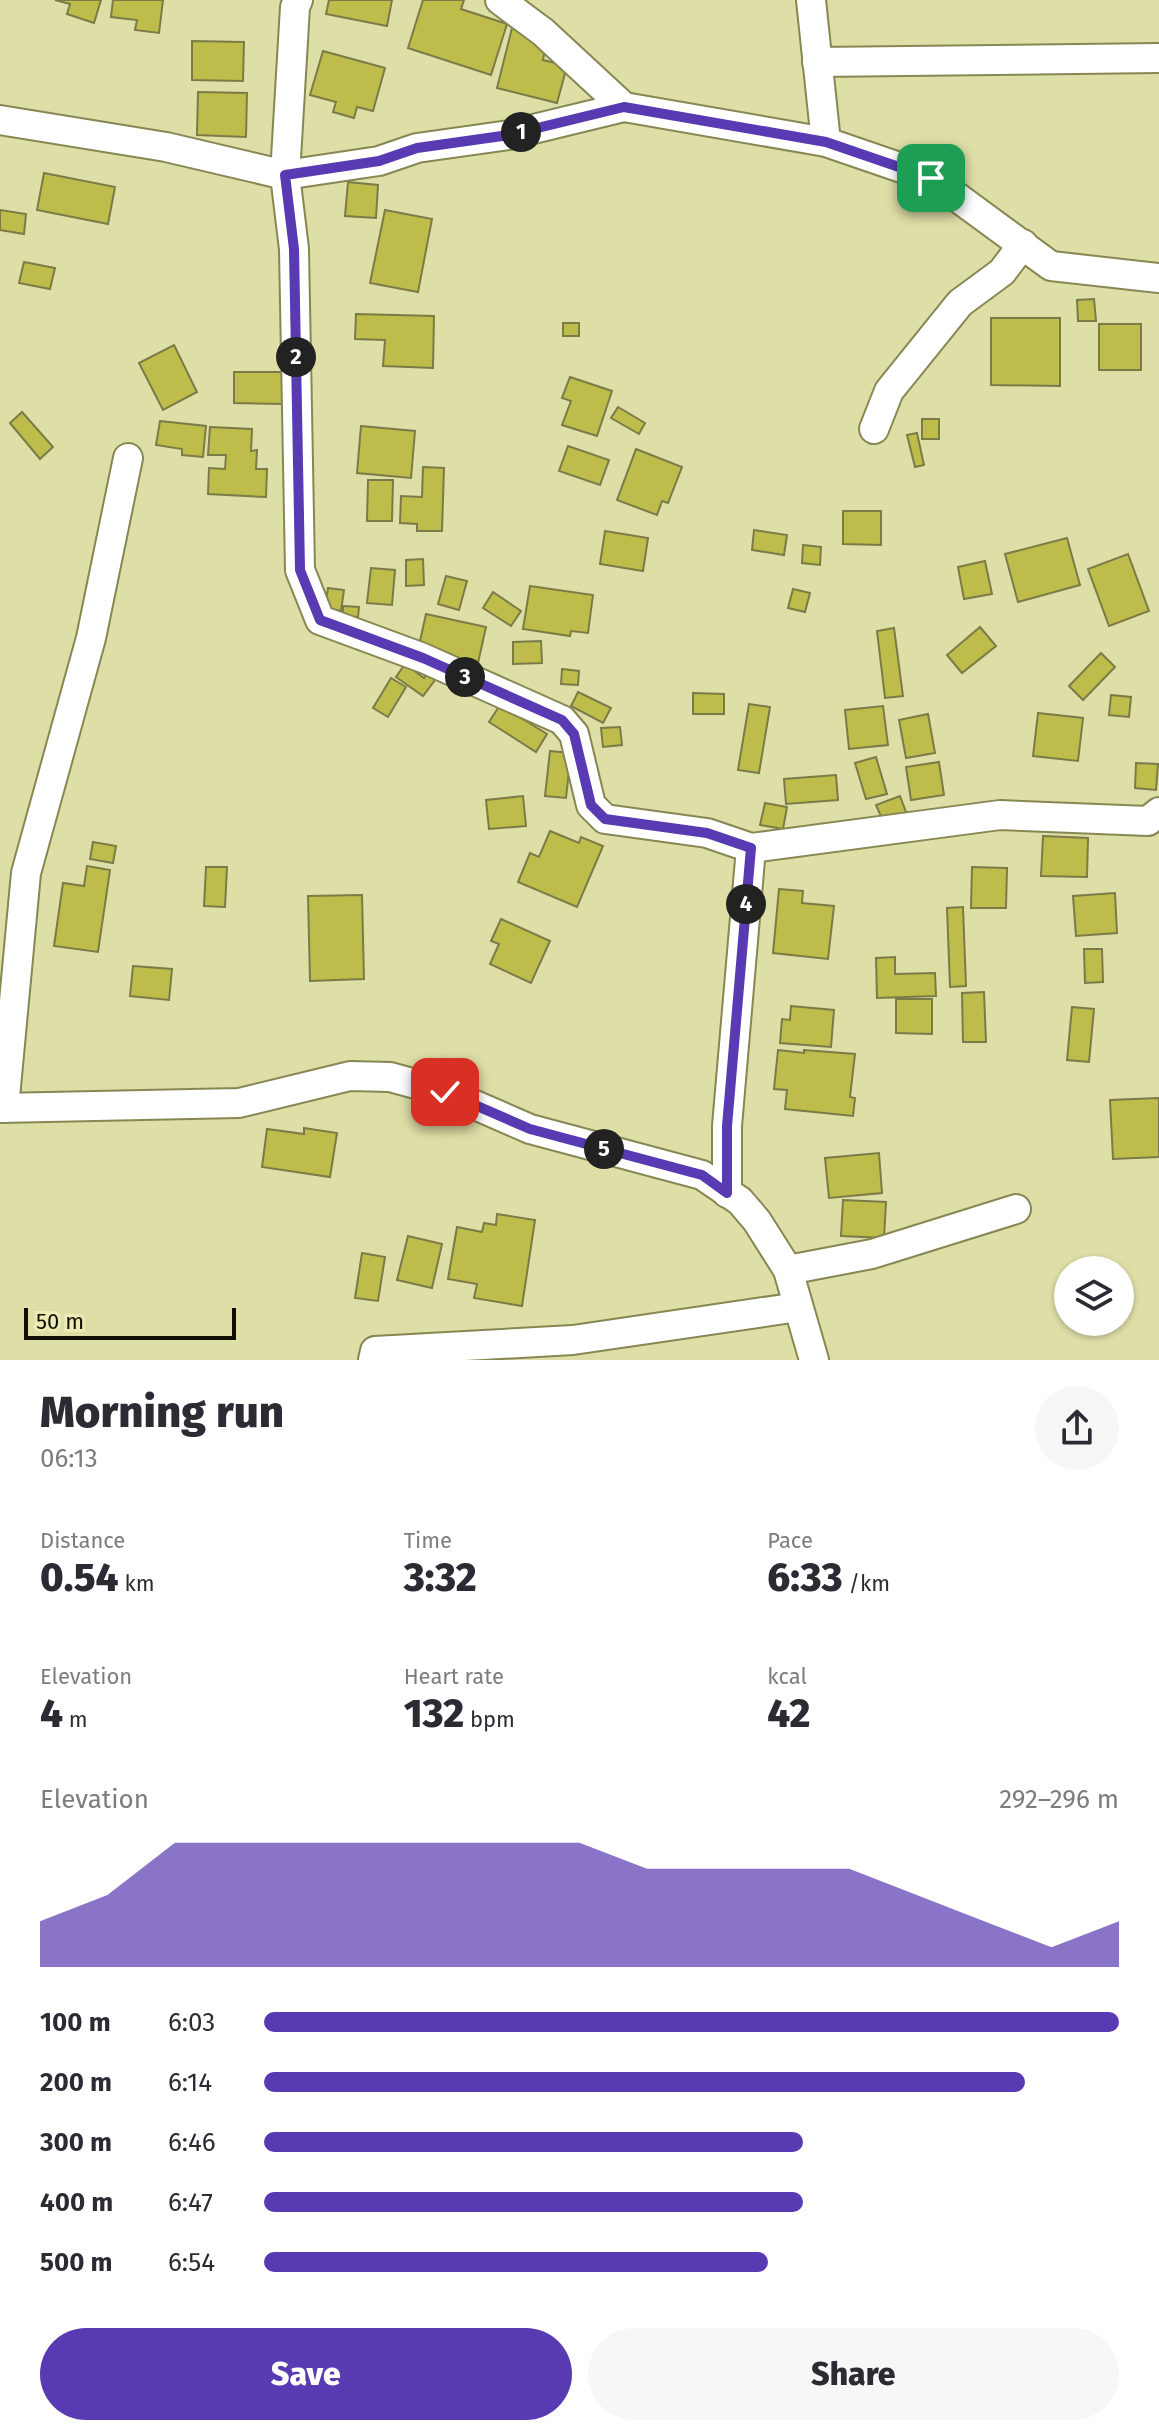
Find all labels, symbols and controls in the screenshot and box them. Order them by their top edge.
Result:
pin: 1 [501,112,541,152]
text: 1 [516,118,526,145]
pin [897,144,965,212]
icon: arrive [909,156,953,200]
pin: 2 [276,337,316,377]
text: 2 [290,343,302,370]
pin: 3 [445,657,485,697]
text: 3 [459,663,471,690]
pin: 4 [726,884,766,924]
text: 4 [740,890,752,917]
pin [411,1058,479,1126]
icon: check [423,1070,467,1114]
pin: 5 [584,1129,624,1169]
text: 5 [598,1135,610,1162]
map controls [1054,1256,1134,1336]
button: layers [1054,1256,1134,1336]
scale bar [24,1304,236,1340]
text: 50 m [36,1308,84,1335]
text: Morning run [40,1386,284,1439]
button: share [1035,1386,1119,1470]
text: 06:13 [40,1443,98,1474]
text: Distance [40,1527,125,1554]
text: Time [404,1527,452,1554]
text: Pace [767,1527,813,1554]
text: 0.54 [40,1554,119,1602]
text: 3:32 [404,1554,477,1602]
text: 6:33 [767,1554,843,1602]
text: km [119,1570,155,1597]
text: /km [843,1570,890,1597]
text: Elevation [40,1663,132,1690]
text: Heart rate [404,1663,504,1690]
text: kcal [767,1663,807,1690]
text: 4 [40,1690,63,1738]
text: 132 [404,1690,464,1738]
text: 42 [767,1690,810,1738]
text: m [63,1706,88,1733]
text: bpm [464,1706,515,1733]
text: Elevation [40,1784,149,1815]
text: 292–296 m [999,1784,1119,1815]
text: 100 m [40,2007,111,2038]
text: 6:03 [168,2007,215,2038]
text: 200 m [40,2067,112,2098]
text: 6:14 [168,2067,212,2098]
text: 300 m [40,2127,112,2158]
text: 6:46 [168,2127,216,2158]
text: 400 m [40,2187,113,2218]
text: 6:47 [168,2187,213,2218]
text: 500 m [40,2247,113,2278]
text: 6:54 [168,2247,215,2278]
button: Save [40,2328,572,2420]
button: Share [588,2328,1119,2420]

